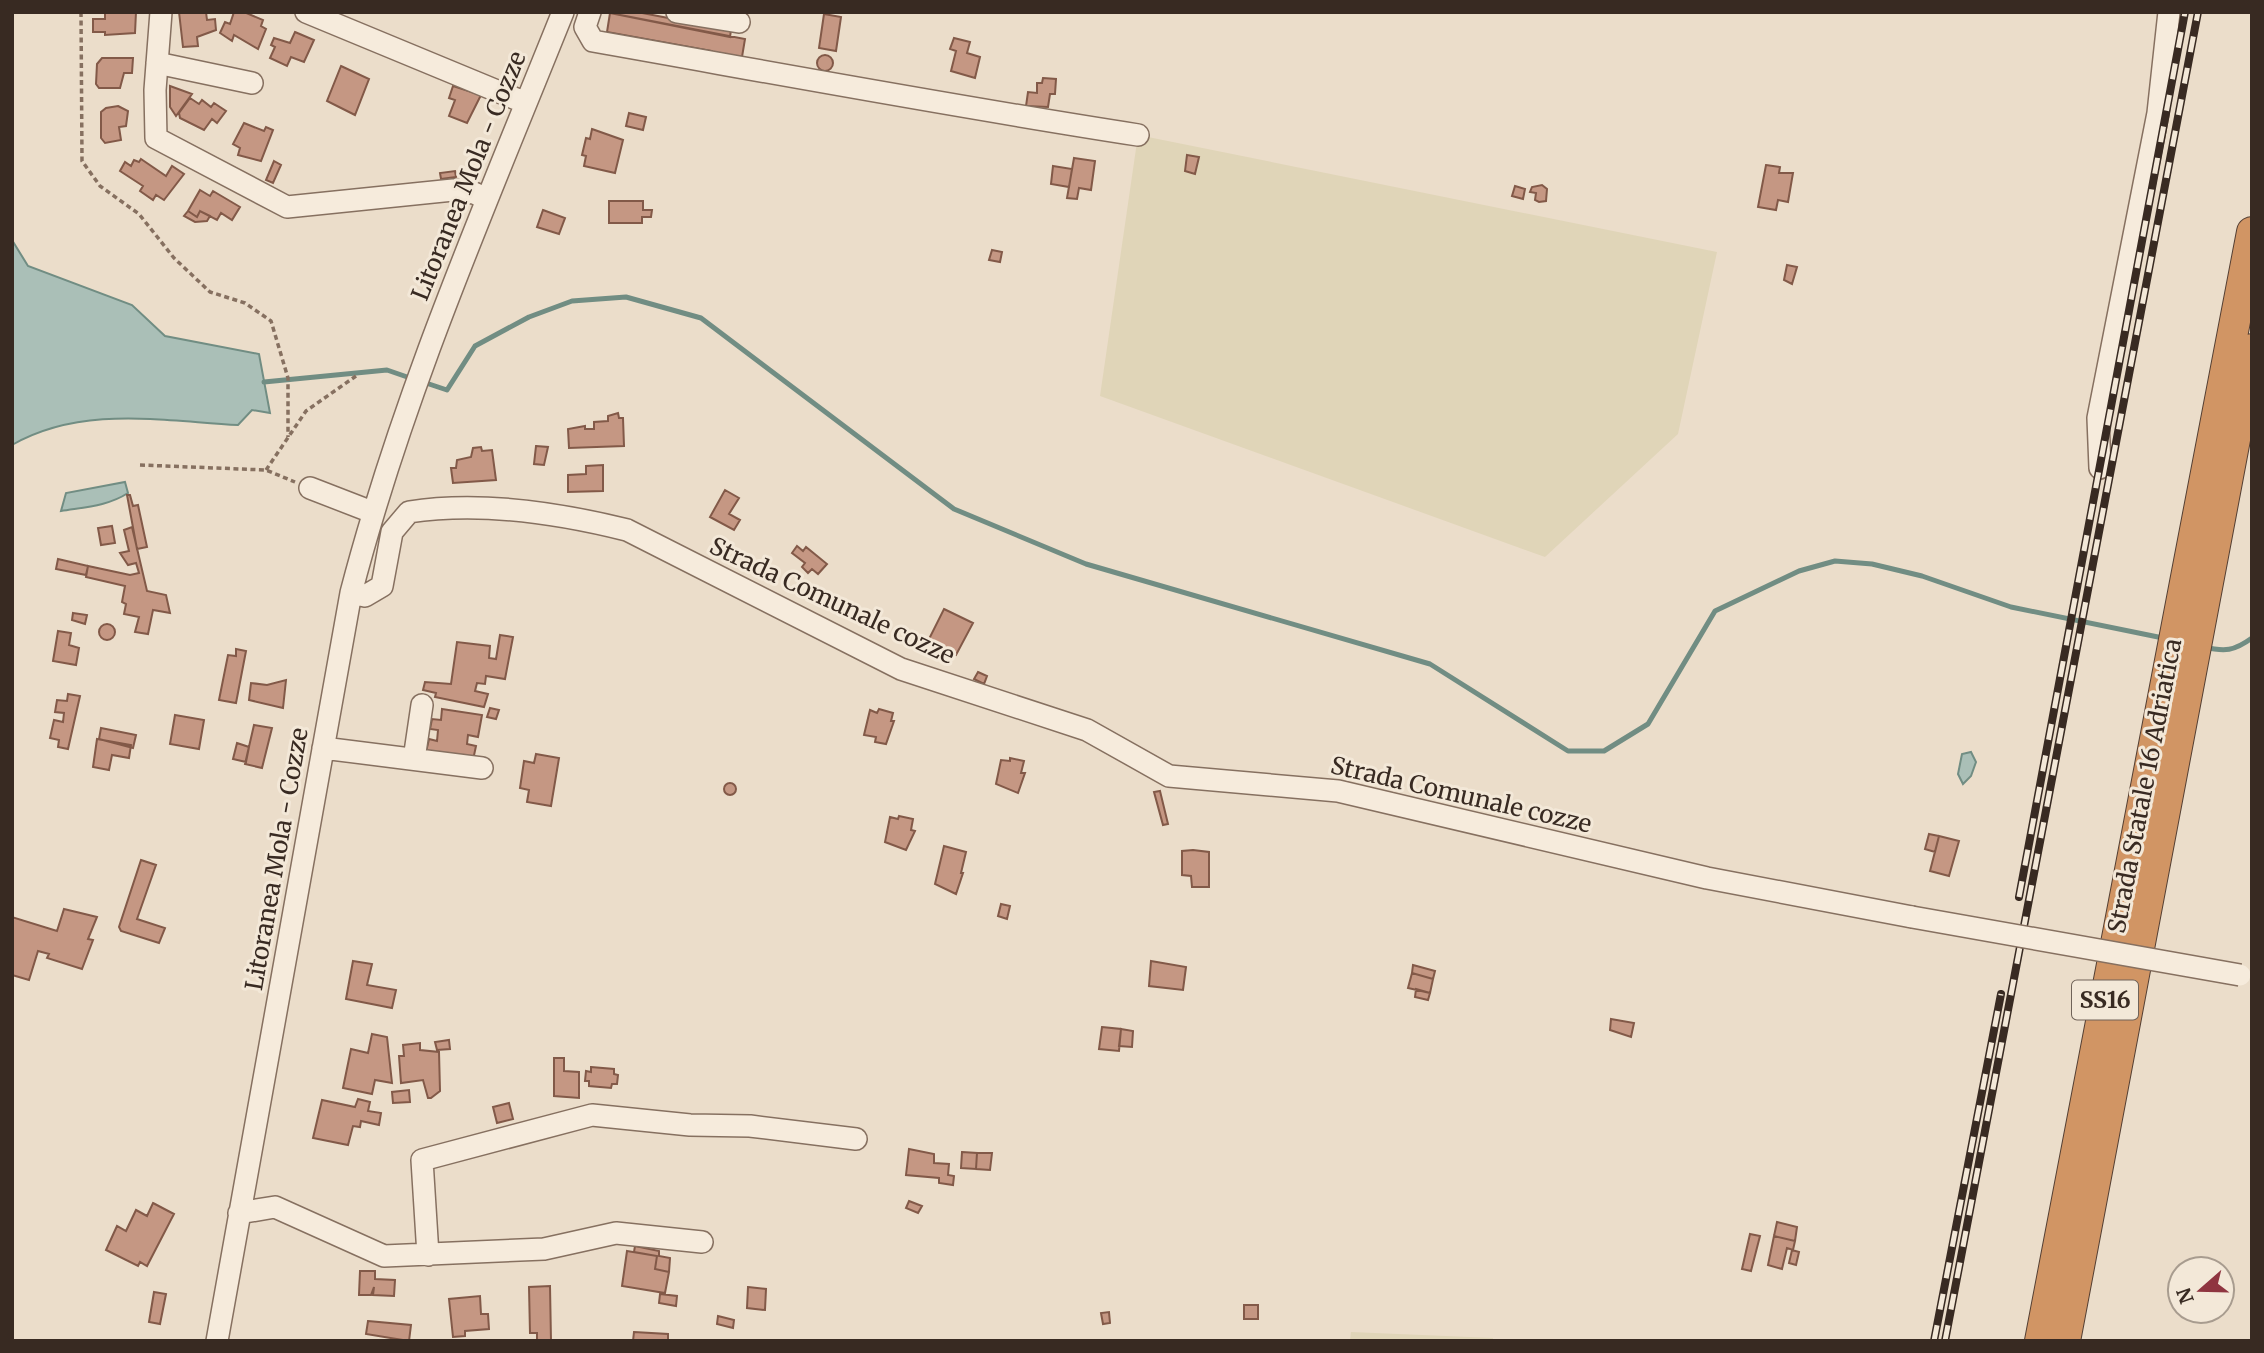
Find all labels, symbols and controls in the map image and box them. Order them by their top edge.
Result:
street label: Litoranea Mola - Cozze [404,47,533,305]
street label: Strada Comunale cozze [705,530,960,671]
street label: Strada Statale 16 Adriatica [2101,636,2188,936]
street label: Litoranea Mola - Cozze [238,725,315,993]
street label: Strada Comunale cozze [1328,749,1595,840]
road number: SS16 [2072,981,2138,1020]
north arrow [2166,1255,2236,1325]
text: N [2171,1285,2199,1307]

